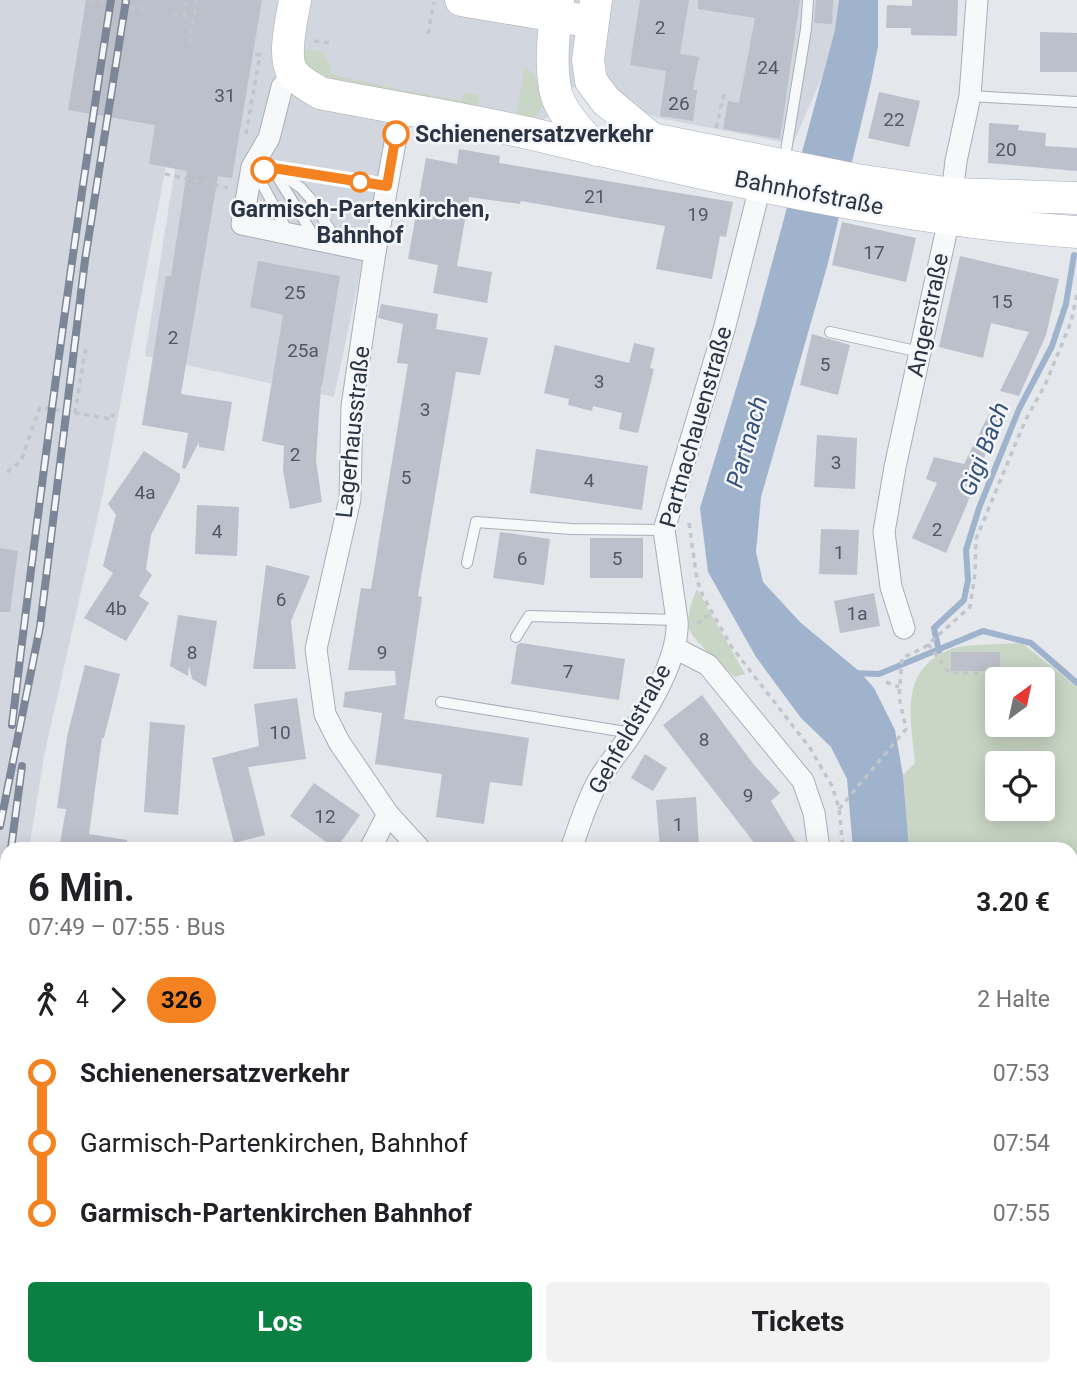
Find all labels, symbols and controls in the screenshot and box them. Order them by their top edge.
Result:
house number: 2 [655,16,665,39]
house number: 24 [757,56,779,79]
house number: 31 [214,84,236,107]
house number: 26 [668,92,690,115]
house number: 22 [883,108,905,131]
marker: Schienenersatzverkehr [383,121,409,147]
place label: Schienenersatzverkehr [415,121,654,148]
house number: 20 [995,138,1017,161]
unlabelled marker [251,157,277,183]
street label: Bahnhofstraße [732,165,886,221]
marker: Garmisch-Partenkirchen, Bahnhof [350,172,370,192]
house number: 21 [584,185,606,208]
place label: Garmisch-Partenkirchen, Bahnhof [230,196,490,249]
house number: 19 [687,203,709,226]
house number: 17 [863,241,885,264]
street label: Angerstraße [902,251,954,379]
house number: 25 [284,281,306,304]
house number: 15 [991,290,1013,313]
street label: Partnachauenstraße [654,323,738,531]
house number: 2 [168,326,178,349]
house number: 25a [287,339,319,362]
street label: Lagerhausstraße [331,345,375,519]
house number: 5 [820,353,830,376]
house number: 3 [594,370,604,393]
water label: Partnach [721,393,773,491]
house number: 3 [420,398,430,421]
water label: Gigi Bach [953,398,1015,500]
house number: 2 [290,443,300,466]
house number: 3 [831,451,841,474]
house number: 5 [401,466,411,489]
house number: 4 [584,469,595,492]
house number: 4a [134,481,156,504]
house number: 2 [932,518,942,541]
house number: 4 [212,520,223,543]
house number: 1 [834,541,844,564]
house number: 6 [517,547,527,570]
house number: 5 [612,547,622,570]
house number: 6 [276,588,286,611]
house number: 4b [105,597,127,620]
house number: 1a [846,602,868,625]
house number: 8 [187,641,197,664]
house number: 9 [377,641,387,664]
street label: Gehfeldstraße [583,659,677,799]
house number: 7 [563,660,573,683]
north arrow [985,667,1055,737]
map controls [985,667,1055,821]
house number: 10 [269,721,291,744]
house number: 8 [699,728,709,751]
button: locate [985,751,1055,821]
house number: 9 [743,784,753,807]
house number: 12 [314,805,336,828]
house number: 1 [673,813,683,836]
text: 6 Min. [28,866,135,910]
text: 3.20 € [976,887,1050,917]
text: 07:49 – 07:55 · Bus [28,914,225,941]
icon: walk [28,981,66,1019]
icon: forward [99,981,137,1019]
text: 4 [76,986,89,1013]
text: 326 [161,986,202,1014]
text: 2 Halte [977,986,1050,1013]
text: Schienenersatzverkehr [80,1058,349,1088]
text: 07:53 [993,1060,1050,1087]
text: Garmisch-Partenkirchen, Bahnhof [80,1128,468,1158]
text: 07:54 [993,1130,1050,1157]
text: Garmisch-Partenkirchen Bahnhof [80,1198,472,1228]
text: 07:55 [993,1200,1050,1227]
button: Los [28,1282,532,1362]
button: Tickets [546,1282,1050,1362]

